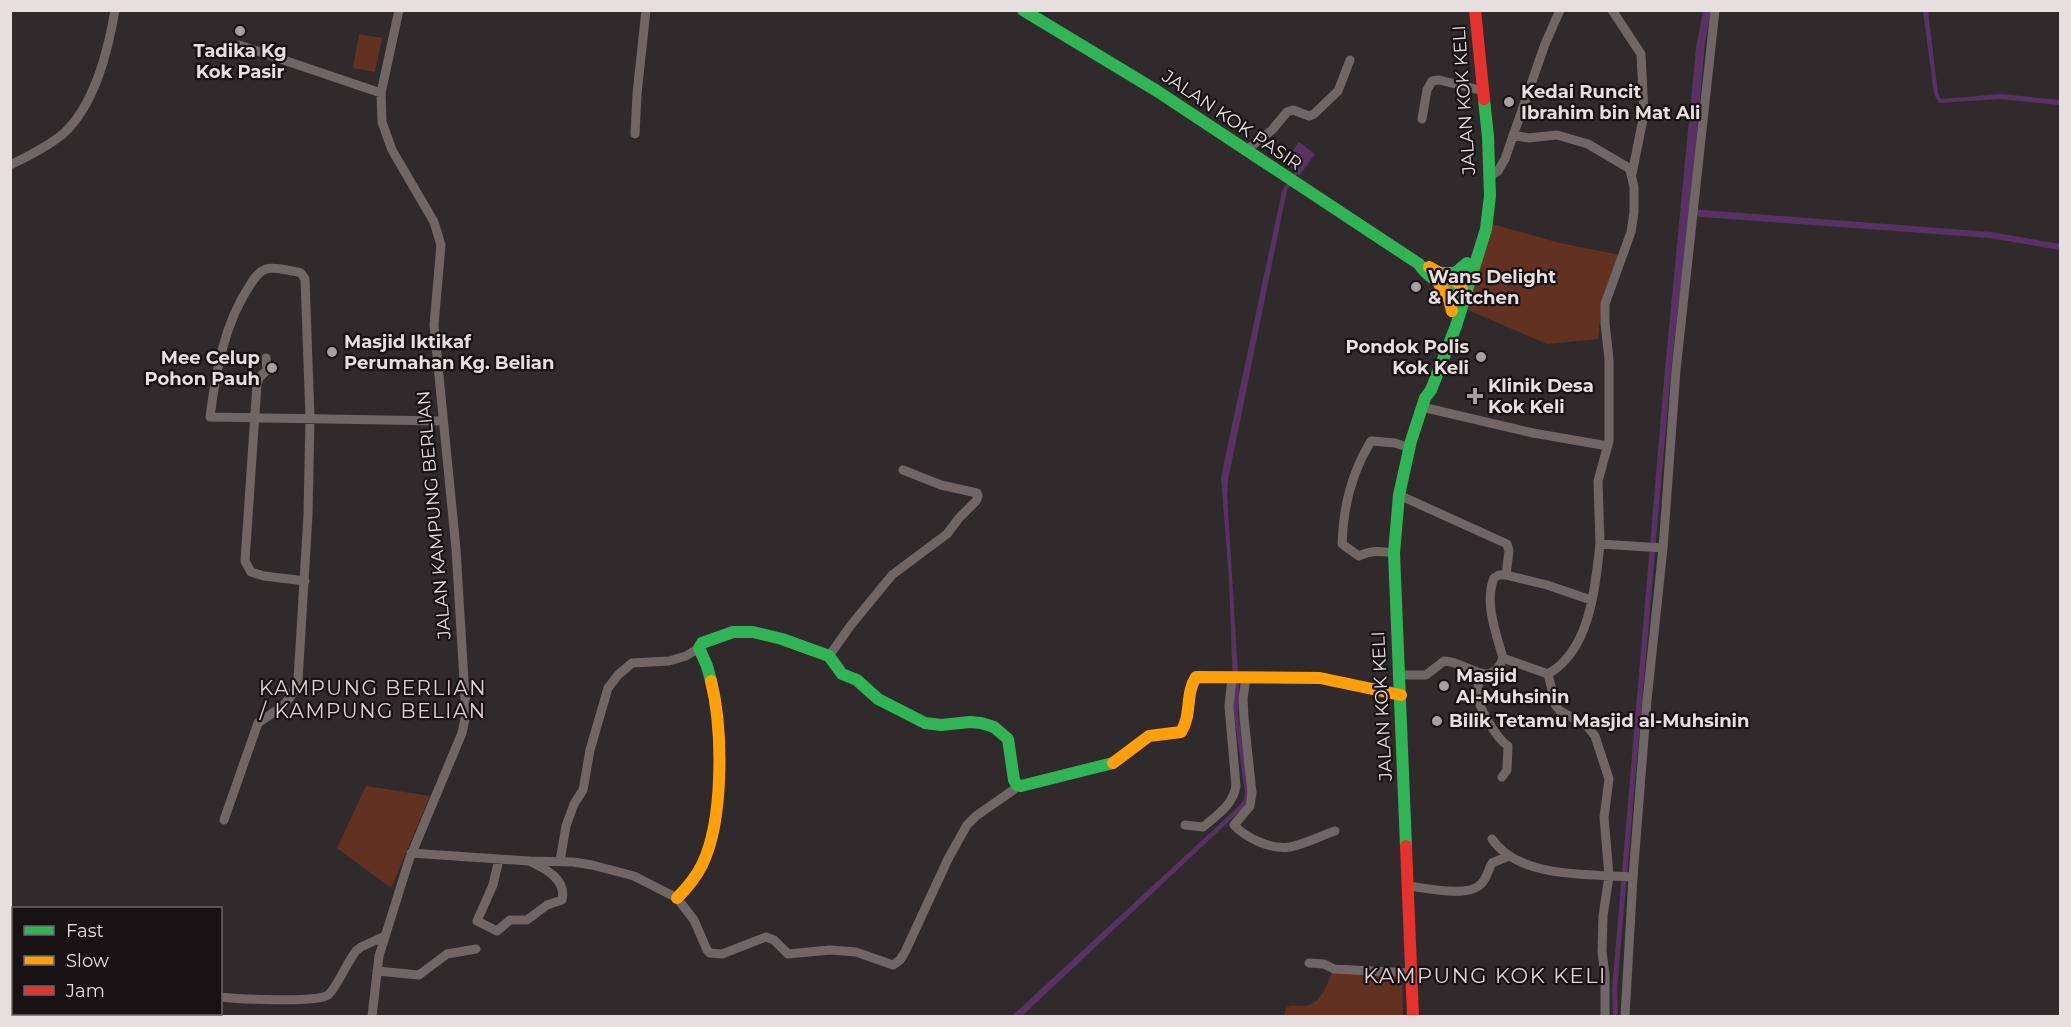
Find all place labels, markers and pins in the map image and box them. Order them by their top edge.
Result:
marker: Tadika Kg Kok Pasir [233,24,247,38]
place label: Tadika Kg Kok Pasir [193,40,287,83]
place label: Kedai Runcit Ibrahim bin Mat Ali [1521,81,1701,124]
marker: Kedai Runcit Ibrahim bin Mat Ali [1502,95,1516,109]
place label: Wans Delight & Kitchen [1428,266,1556,309]
marker: Wans Delight & Kitchen [1409,280,1423,294]
place label: Masjid Iktikaf Perumahan Kg. Belian [344,331,554,374]
place label: Pondok Polis Kok Keli [1345,336,1469,379]
marker: Masjid Iktikaf Perumahan Kg. Belian [325,345,339,359]
place label: Mee Celup Pohon Pauh [145,347,260,390]
marker: Pondok Polis Kok Keli [1474,350,1488,364]
marker: Mee Celup Pohon Pauh [265,361,279,375]
place label: Klinik Desa Kok Keli [1488,375,1594,418]
marker: Klinik Desa Kok Keli [1466,387,1484,405]
place label: Masjid Al-Muhsinin [1455,665,1569,708]
marker: Masjid Al-Muhsinin [1437,679,1451,693]
place label: Bilik Tetamu Masjid al-Muhsinin [1449,710,1749,732]
marker: Bilik Tetamu Masjid al-Muhsinin [1430,714,1444,728]

